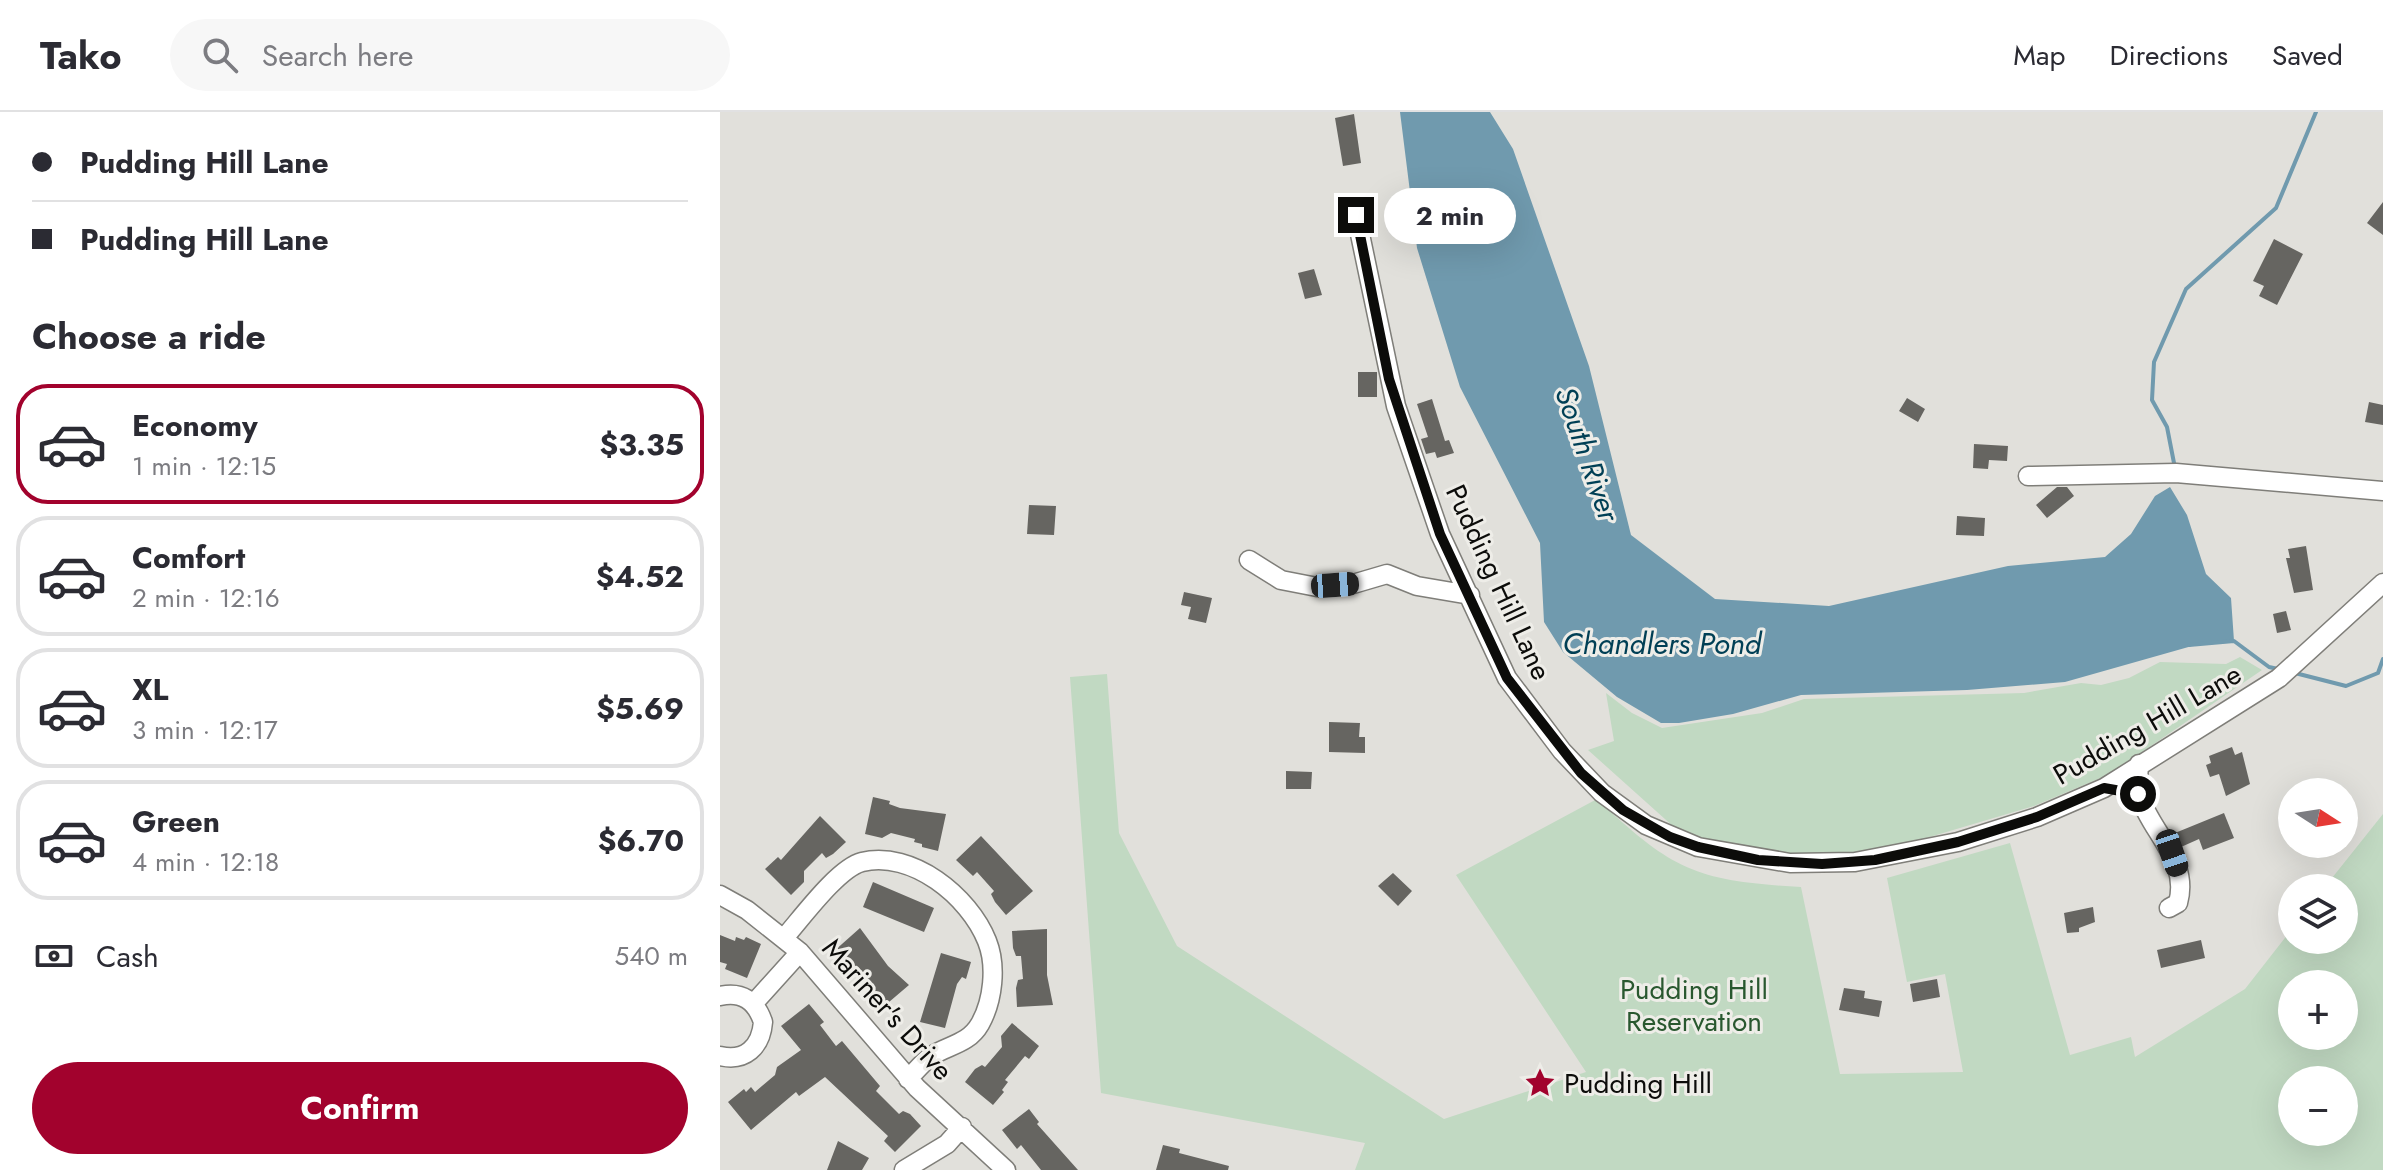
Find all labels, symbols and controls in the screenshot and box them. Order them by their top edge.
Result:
search box [170,19,730,91]
text: Tako [40,28,122,83]
icon: search [198,33,242,77]
text: Search here [262,34,414,77]
text: Map [2013,35,2065,76]
text: Directions [2109,35,2228,76]
text: Saved [2272,35,2343,76]
text: Pudding Hill Lane [80,141,329,184]
callout: 2 min [1384,187,1516,243]
route end [1338,197,1374,233]
text: 2 min [1416,197,1484,235]
text: Pudding Hill Lane [80,218,329,261]
text: Choose a ride [32,310,266,362]
water label: South River [1544,381,1631,529]
text: Economy [132,404,258,447]
icon: car [36,408,108,480]
text: $3.35 [600,423,684,466]
text: 1 min · 12:15 [132,447,276,485]
street label: Pudding Hill Lane [1435,478,1562,687]
text: Comfort [132,536,245,579]
icon: car [36,540,108,612]
text: $4.52 [596,555,684,598]
car [1310,571,1360,599]
text: 2 min · 12:16 [132,579,280,617]
water label: Chandlers Pond [1563,622,1763,665]
street label: Pudding Hill Lane [2045,654,2249,795]
text: XL [132,668,168,711]
icon: car [36,672,108,744]
text: $5.69 [596,687,684,730]
text: 3 min · 12:17 [132,711,278,749]
route start [2120,776,2156,812]
north arrow [2278,778,2358,858]
map controls [2278,778,2358,1146]
text: Green [132,800,220,843]
icon: car [36,804,108,876]
text: $6.70 [598,819,684,862]
car [2153,826,2191,880]
text: 4 min · 12:18 [132,843,279,881]
button: layers [2278,874,2358,954]
street label: Mariner's Drive [813,929,963,1090]
icon: cash [32,934,76,978]
text: Cash [96,935,159,978]
text: 540 m [614,937,688,975]
park label: Pudding Hill Reservation [1620,969,1768,1042]
button: + [2278,970,2358,1050]
button: Confirm [32,1062,688,1154]
place label: Pudding Hill [1564,1063,1712,1104]
place icon: Pudding Hill [1523,1066,1557,1100]
button: − [2278,1066,2358,1146]

